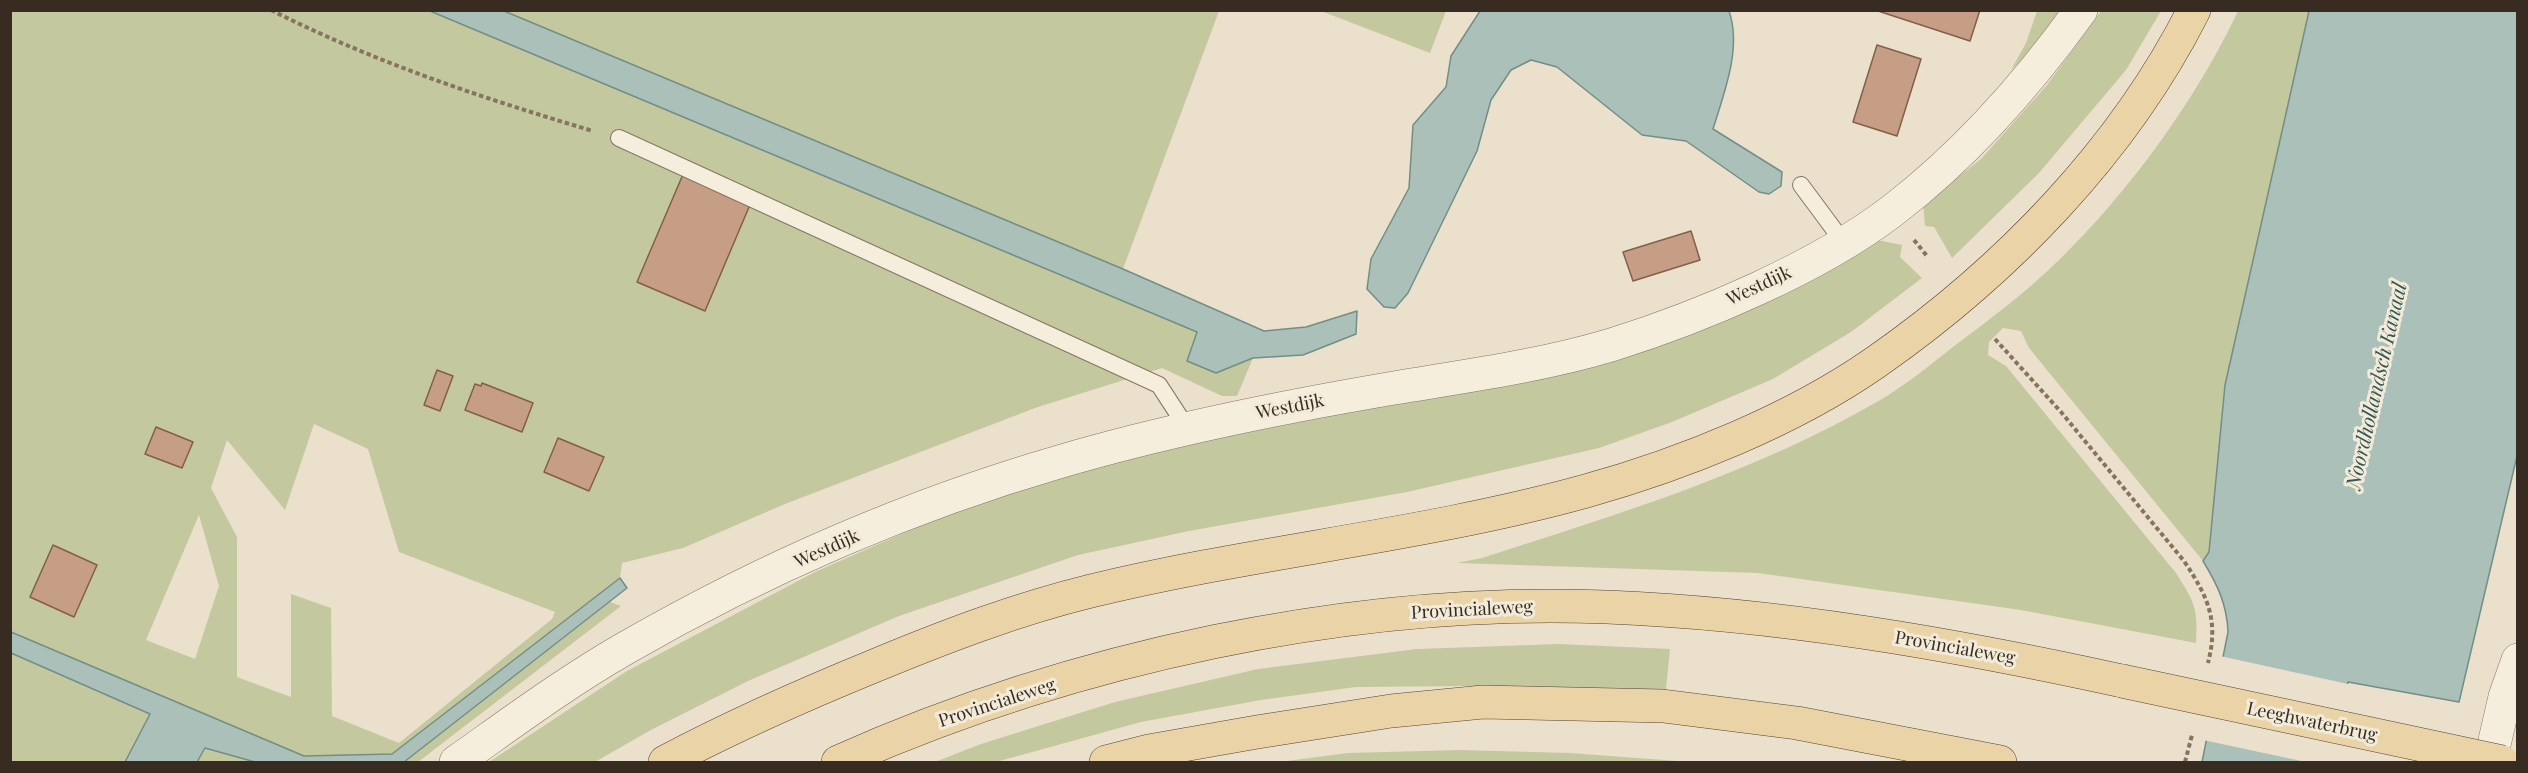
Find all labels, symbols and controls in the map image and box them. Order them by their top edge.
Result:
street label: Westdijk [1723,262,1795,310]
water label: Noordhollandsch Kanaal [2342,281,2412,491]
street label: Westdijk [1254,390,1326,424]
street label: Westdijk [791,525,863,573]
street label: Provincialeweg [1410,596,1534,624]
street label: Provincialeweg [1893,627,2017,669]
street label: Provincialeweg [936,674,1058,732]
street label: Leeghwaterbrug [2245,698,2379,746]

